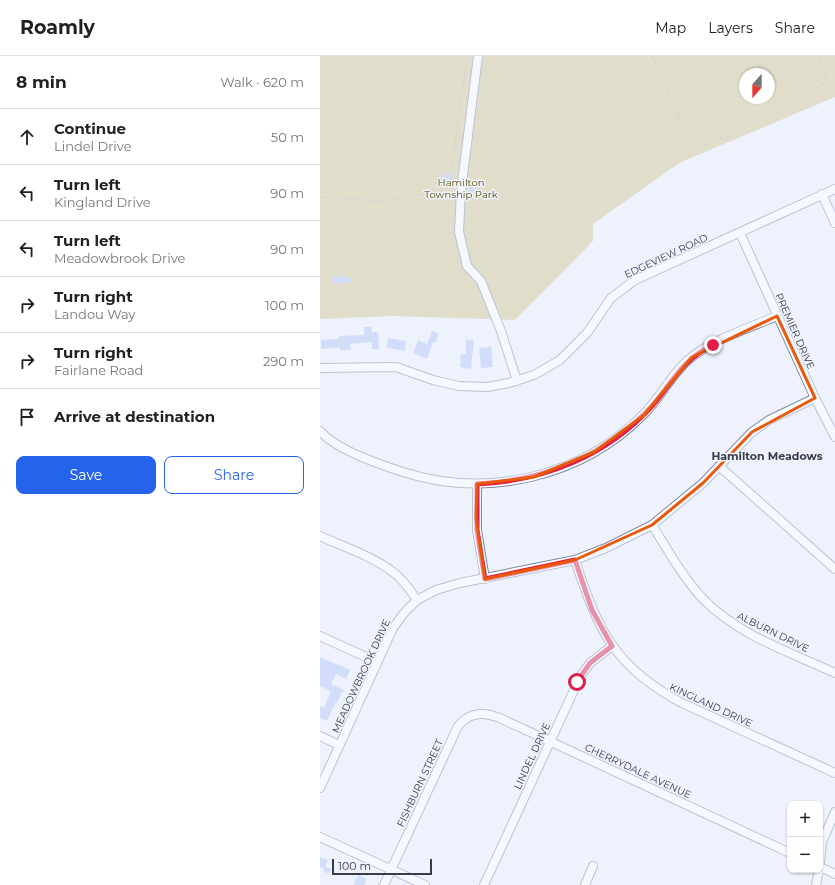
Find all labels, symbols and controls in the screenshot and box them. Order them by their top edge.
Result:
text: Roamly [20,16,95,39]
text: Map [655,19,686,37]
text: Layers [708,19,753,37]
text: Share [775,19,815,37]
north arrow [739,68,775,104]
text: 8 min [16,72,67,92]
text: Walk · 620 m [220,74,304,90]
text: Continue [54,119,126,138]
icon: ahead [16,126,38,148]
text: 50 m [271,129,304,145]
text: Lindel Drive [54,138,132,154]
text: Turn left [54,175,121,194]
park label: Hamilton Township Park [424,176,498,201]
icon: left [16,182,38,204]
text: 90 m [270,185,304,201]
text: Kingland Drive [54,194,151,210]
text: Turn left [54,231,121,250]
street label: EDGEVIEW ROAD [622,231,710,281]
icon: left [16,238,38,260]
text: 90 m [270,241,304,257]
text: Meadowbrook Drive [54,250,185,266]
text: Turn right [54,287,133,306]
street label: PREMIER DRIVE [772,291,818,371]
icon: right [16,294,38,316]
text: 100 m [265,297,304,313]
text: Landou Way [54,306,135,322]
route end [704,336,722,354]
text: Turn right [54,343,133,362]
icon: right [16,350,38,372]
text: 290 m [263,353,304,369]
text: Fairlane Road [54,362,143,378]
icon: arrive [16,406,38,428]
text: Arrive at destination [54,407,215,426]
district label: Hamilton Meadows [711,449,823,463]
button: Save [16,456,156,494]
button: Share [164,456,304,494]
street label: ALBURN DRIVE [735,609,811,655]
street label: MEADOWBROOK DRIVE [329,617,393,735]
route start [568,673,586,691]
street label: KINGLAND DRIVE [667,680,755,730]
street label: LINDEL DRIVE [511,720,553,792]
street label: FISHBURN STREET [394,737,446,829]
street label: CHERRYDALE AVENUE [583,741,694,802]
map controls [787,801,823,873]
button: + [787,801,823,837]
button: − [787,837,823,873]
scale bar [332,857,432,876]
text: 100 m [338,859,371,873]

